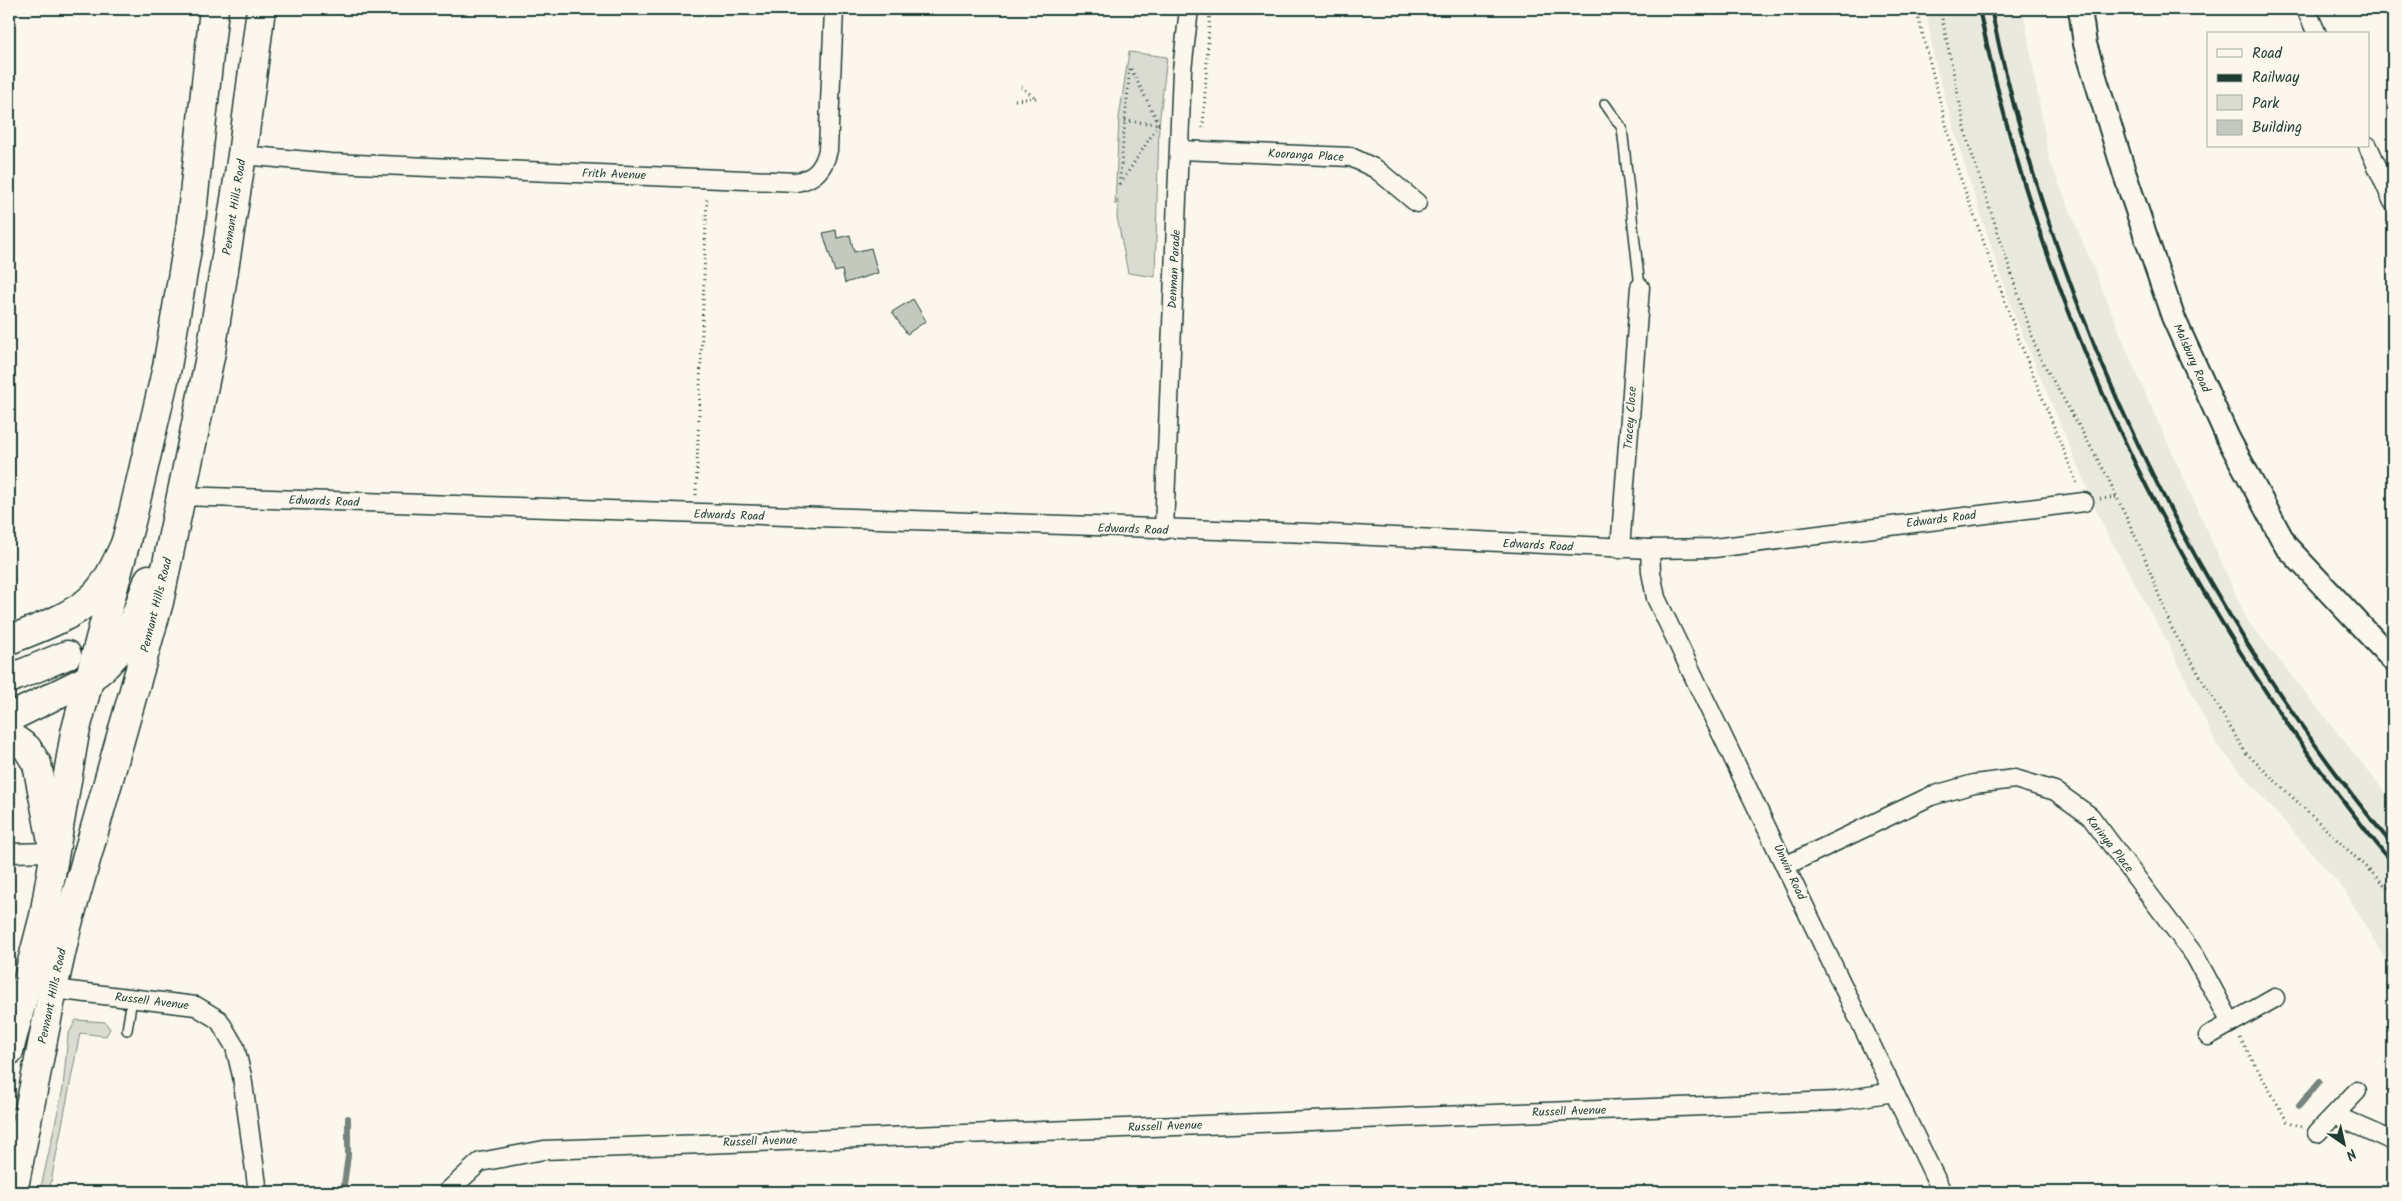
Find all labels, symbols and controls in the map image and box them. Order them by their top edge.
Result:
legend [2207,32,2370,148]
text: Road [2252,42,2283,66]
text: Railway [2252,66,2300,90]
text: Park [2252,92,2280,116]
text: Building [2252,116,2302,140]
street label: Kooranga Place [1268,144,1345,167]
street label: Pennant Hills Road [218,157,252,256]
street label: Frith Avenue [582,164,647,185]
street label: Denman Parade [1163,228,1186,309]
street label: Malsbury Road [2168,321,2216,397]
street label: Tracey Close [1619,385,1642,450]
street label: Edwards Road [288,491,361,512]
street label: Edwards Road [693,505,766,526]
street label: Edwards Road [1905,506,1978,533]
street label: Edwards Road [1097,519,1170,540]
street label: Edwards Road [1502,534,1575,557]
street label: Pennant Hills Road [136,555,178,654]
street label: Karinya Place [2081,812,2138,877]
street label: Unwin Road [1768,841,1811,904]
street label: Pennant Hills Road [33,946,72,1045]
street label: Russell Avenue [114,988,191,1016]
street label: Russell Avenue [1531,1101,1607,1122]
street label: Russell Avenue [1127,1116,1203,1137]
north arrow [2320,1118,2370,1168]
street label: Russell Avenue [722,1131,798,1152]
text: N [2341,1142,2361,1166]

